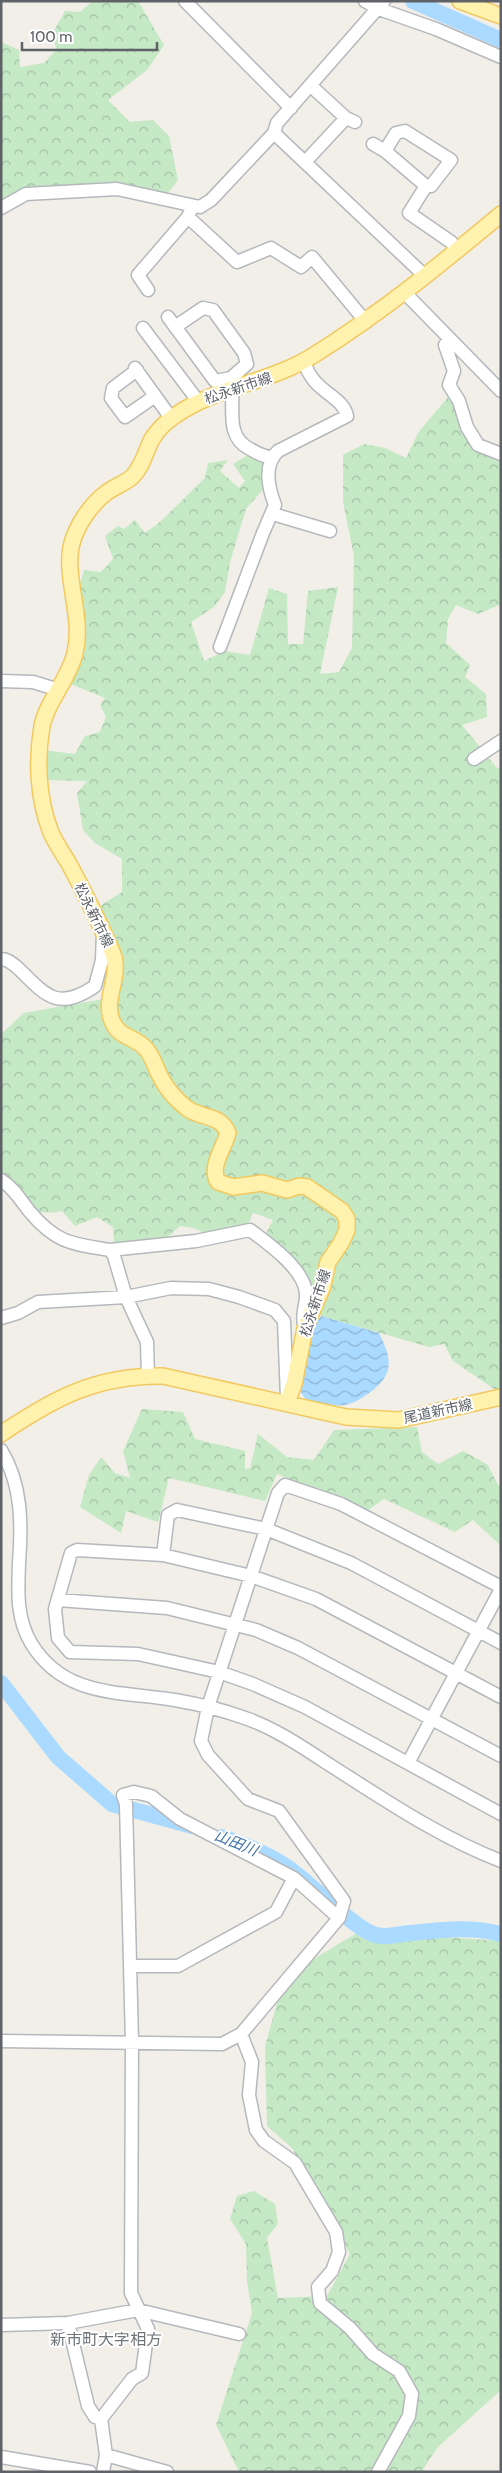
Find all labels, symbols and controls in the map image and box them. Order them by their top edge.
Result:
scale bar [22,20,158,52]
text: 100 m [30,28,72,46]
street label: 松永新市線 [202,368,274,408]
street label: 松永新市線 [71,880,117,950]
street label: 松永新市線 [296,1267,334,1339]
street label: 尾道新市線 [402,1395,474,1427]
water label: 山田川 [212,1826,262,1861]
district label: 新市町大字相方 [50,2330,162,2349]

